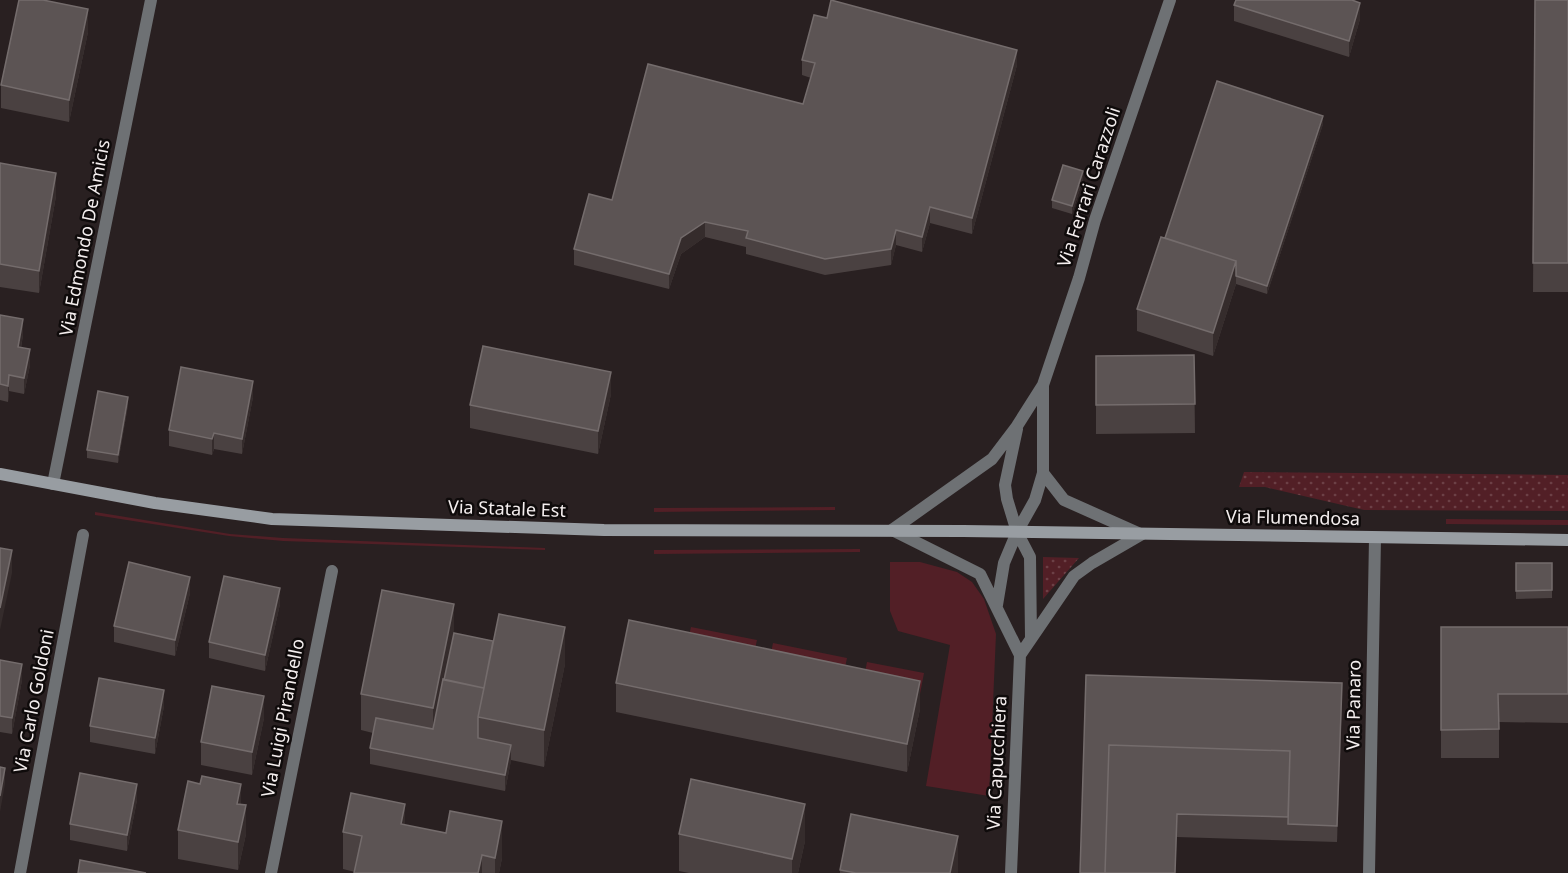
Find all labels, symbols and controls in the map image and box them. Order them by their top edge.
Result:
street label: Via Ferrari Carazzoli [1051,104,1125,270]
street label: Via Edmondo De Amicis [53,138,115,338]
street label: Via Statale Est [448,494,567,522]
street label: Via Flumendosa [1226,504,1360,530]
street label: Via Carlo Goldoni [7,627,59,775]
street label: Via Luigi Pirandello [255,636,309,799]
street label: Via Panaro [1340,660,1366,750]
street label: Via Capucchiera [981,695,1011,831]

